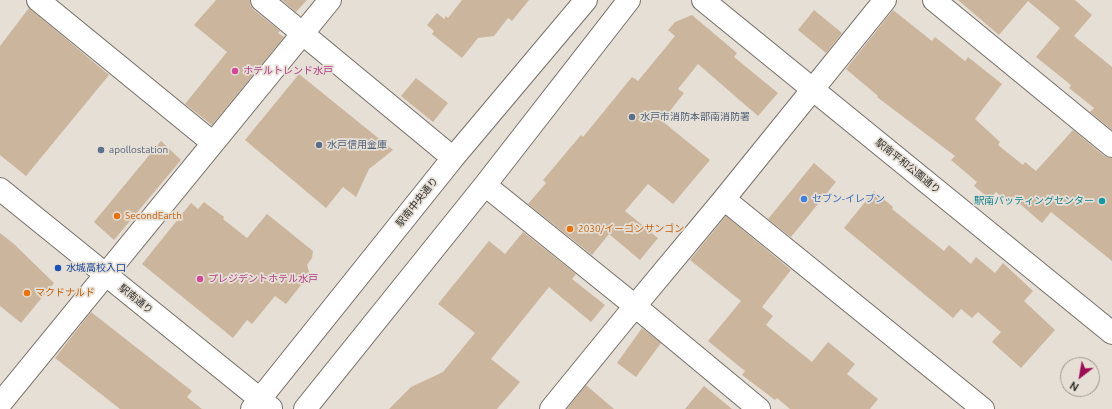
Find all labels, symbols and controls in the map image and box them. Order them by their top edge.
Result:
place label: ホテルトレンド水戸 [243,65,333,77]
marker: ホテルトレンド水戸 [230,66,240,76]
place label: 水戸市消防本部南消防署 [640,111,750,123]
marker: 水戸市消防本部南消防署 [627,112,637,122]
street label: 駅南平和公園通り [873,136,943,196]
place label: 水戸信用金庫 [327,139,387,151]
marker: 水戸信用金庫 [314,140,324,150]
place label: apollostation [109,144,168,156]
marker: apollostation [96,145,106,155]
street label: 駅南中央通り [393,175,441,229]
place label: セブン-イレブン [812,193,885,205]
marker: セブン-イレブン [799,194,809,204]
place label: 駅南バッティングセンター [974,195,1094,207]
marker: 駅南バッティングセンター [1097,196,1107,206]
place label: SecondEarth [125,210,182,222]
marker: SecondEarth [112,211,122,221]
place label: 2030/イーゴンサンゴン [578,223,684,235]
marker: 2030/イーゴンサンゴン [565,224,575,234]
place label: 水城高校入口 [66,262,126,274]
marker: 水城高校入口 [53,263,63,273]
place label: プレジデントホテル水戸 [208,273,318,285]
marker: プレジデントホテル水戸 [195,274,205,284]
street label: 駅南通り [117,282,155,316]
place label: マクドナルド [35,287,95,299]
marker: マクドナルド [22,288,32,298]
north arrow [1060,357,1100,397]
text: N [1068,379,1081,394]

